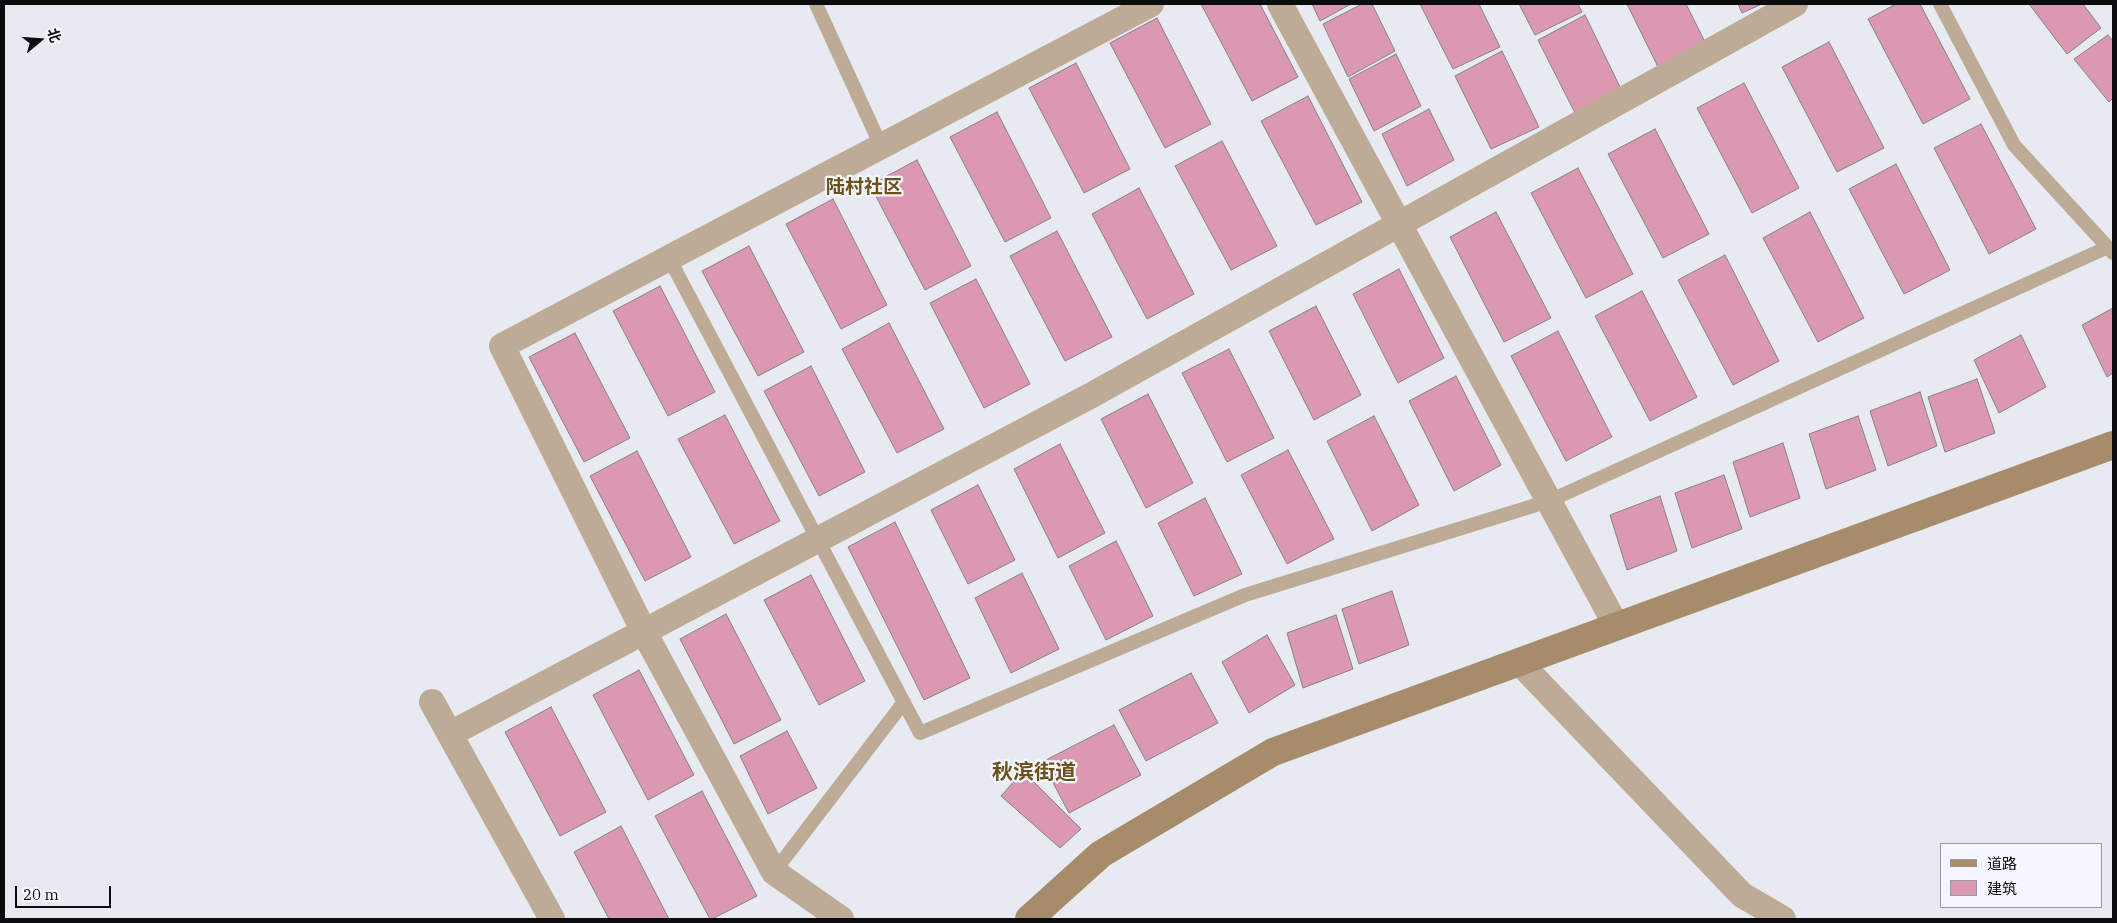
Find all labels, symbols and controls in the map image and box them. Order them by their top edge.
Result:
north arrow [15,15,65,65]
text: 北 [44,26,65,45]
district label: 陆村社区 [826,177,902,199]
district label: 秋滨街道 [992,760,1076,786]
legend [1940,843,2102,908]
text: 道路 [1987,854,2017,873]
scale bar [18,876,114,908]
text: 建筑 [1987,879,2017,898]
text: 20 m [23,885,59,904]

